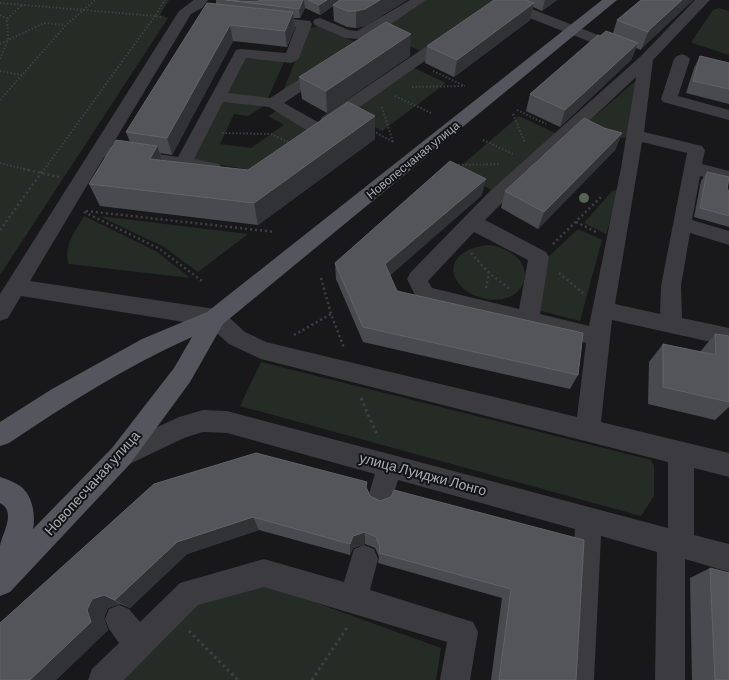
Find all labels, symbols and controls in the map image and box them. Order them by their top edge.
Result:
street label: Новопесчаная улица [363,117,463,202]
street label: Новопесчаная улица [40,427,143,538]
street label: улица Луиджи Лонго [358,448,489,499]

